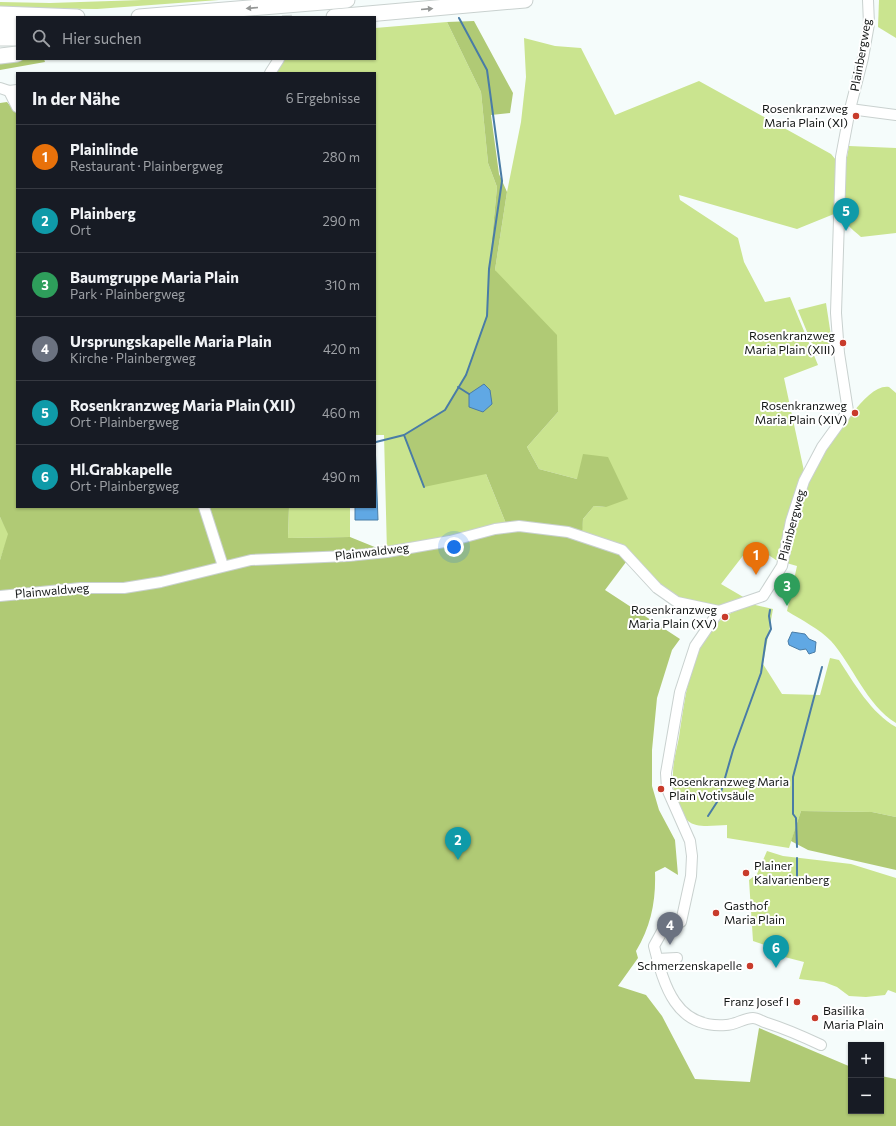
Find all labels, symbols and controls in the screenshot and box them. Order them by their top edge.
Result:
one-way arrow [246,5,258,12]
one-way arrow [421,5,433,12]
search box [16,16,376,60]
street label: Plainbergweg [847,17,873,92]
icon: search [30,27,52,49]
text: Hier suchen [62,29,142,47]
text: In der Nähe [32,88,120,109]
text: 6 Ergebnisse [286,90,360,106]
place label: Rosenkranzweg Maria Plain (XI) [762,101,848,129]
marker: Rosenkranzweg Maria Plain (XI) [851,111,861,121]
text: Plainlinde [70,140,138,158]
text: 1 [42,149,48,165]
text: 280 m [323,149,360,165]
text: Restaurant · Plainbergweg [70,158,223,174]
pin: 5 [833,198,859,231]
text: Plainberg [70,204,136,222]
text: 2 [41,213,49,229]
text: 290 m [323,213,360,229]
text: Ort [70,222,91,238]
text: Baumgruppe Maria Plain [70,268,239,286]
text: 3 [41,277,49,293]
text: 310 m [325,277,360,293]
text: Park · Plainbergweg [70,286,185,302]
place label: Rosenkranzweg Maria Plain (XIII) [744,328,835,356]
text: Ursprungskapelle Maria Plain [70,332,272,350]
marker: Rosenkranzweg Maria Plain (XIII) [838,338,848,348]
text: 4 [41,341,49,357]
text: 420 m [323,341,360,357]
text: Kirche · Plainbergweg [70,350,196,366]
text: Rosenkranzweg Maria Plain (XII) [70,396,296,414]
place label: Rosenkranzweg Maria Plain (XIV) [755,398,847,426]
text: 5 [41,405,49,421]
text: 460 m [322,405,360,421]
marker: Rosenkranzweg Maria Plain (XIV) [850,408,860,418]
text: Ort · Plainbergweg [70,414,179,430]
text: Hl.Grabkapelle [70,460,172,478]
text: 6 [41,469,49,485]
text: 490 m [322,469,360,485]
text: Ort · Plainbergweg [70,478,179,494]
street label: Plainbergweg [775,487,807,562]
your location [444,537,464,557]
street label: Plainwaldweg [334,539,410,563]
pin: 1 [743,542,769,575]
pin: 3 [774,573,800,606]
street label: Plainwaldweg [14,580,90,600]
place label: Rosenkranzweg Maria Plain (XV) [628,602,717,630]
marker: Rosenkranzweg Maria Plain (XV) [720,612,730,622]
place label: Rosenkranzweg Maria Plain Votivsäule [669,774,789,802]
marker: Rosenkranzweg Maria Plain Votivsäule [656,784,666,794]
pin: 2 [445,827,471,860]
place label: Plainer Kalvarienberg [754,858,830,886]
marker: Plainer Kalvarienberg [741,868,751,878]
place label: Gasthof Maria Plain [724,898,785,926]
marker: Gasthof Maria Plain [711,908,721,918]
pin: 4 [657,912,683,945]
pin: 6 [763,935,789,968]
place label: Schmerzenskapelle [637,958,742,972]
marker: Schmerzenskapelle [745,961,755,971]
place label: Franz Josef I [724,994,789,1009]
marker: Franz Josef I [792,997,802,1007]
place label: Basilika Maria Plain [823,1003,884,1031]
marker: Basilika Maria Plain [810,1013,820,1023]
map controls [848,1042,884,1114]
button: + [848,1042,884,1078]
button: − [848,1078,884,1114]

